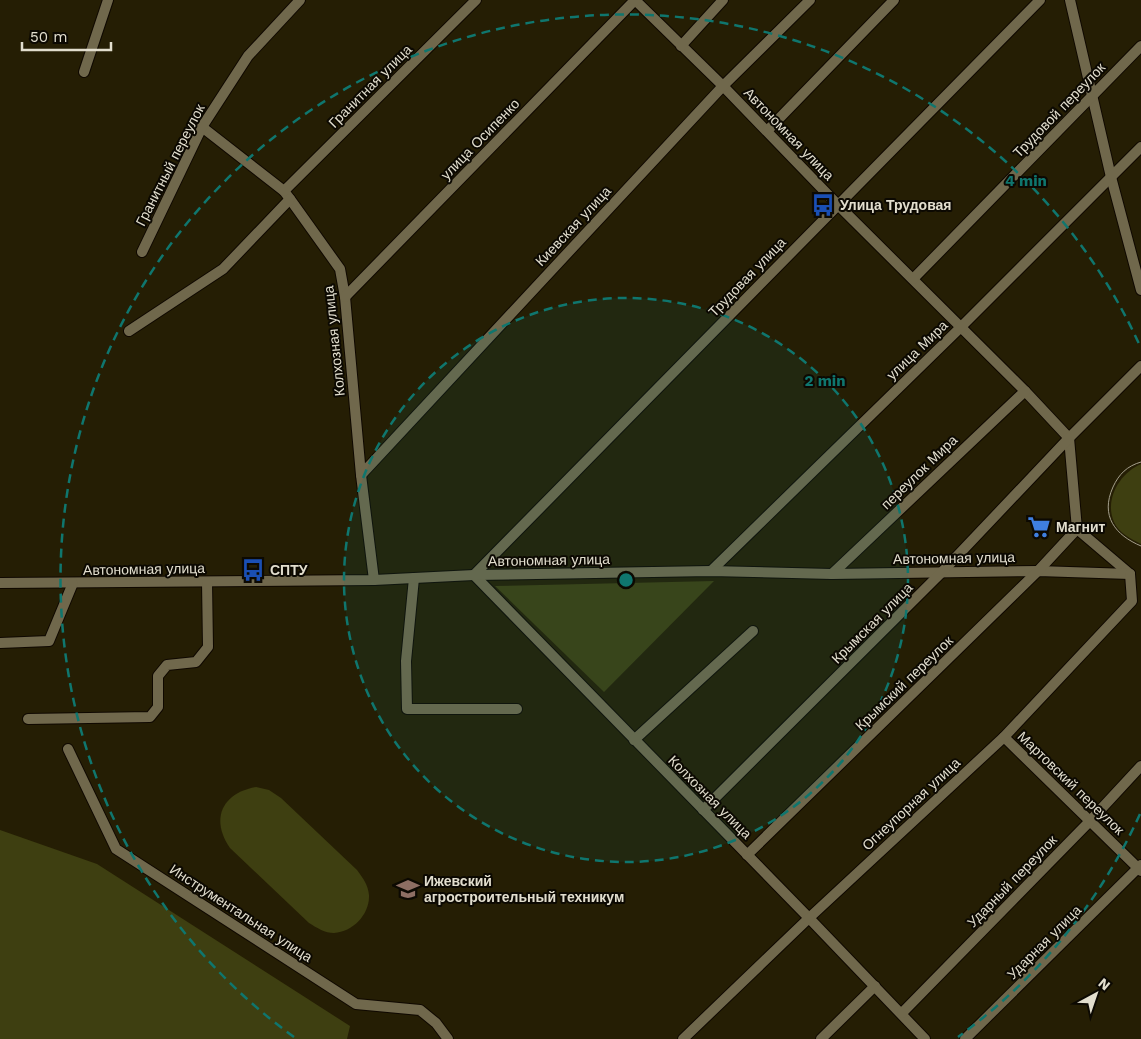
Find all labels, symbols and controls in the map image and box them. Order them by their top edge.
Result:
scale bar [22,20,111,52]
text: 50 m [30,28,67,46]
street label: Гранитная улица [325,41,415,131]
street label: Трудовой переулок [1010,59,1109,161]
street label: Автономная улица [741,85,837,184]
street label: улица Осипенко [437,95,523,183]
street label: Гранитный переулок [132,101,208,229]
text: 4 min [1005,172,1047,190]
street label: Киевская улица [532,183,614,269]
bus stop icon: Улица Трудовая [810,192,836,218]
place label: Улица Трудовая [840,197,952,213]
street label: Трудовая улица [705,234,789,320]
street label: Колхозная улица [320,285,348,397]
street label: улица Мира [883,317,951,383]
text: 2 min [804,372,846,390]
street label: переулок Мира [878,432,961,512]
supermarket icon: Магнит [1026,514,1052,540]
place label: Магнит [1056,519,1106,535]
street label: Автономная улица [893,549,1015,567]
street label: Автономная улица [488,551,610,569]
bus stop icon: СПТУ [240,557,266,583]
street label: Автономная улица [83,560,205,578]
place label: СПТУ [270,562,308,578]
centre of rings [617,571,635,589]
street label: Крымская улица [828,579,916,667]
street label: Крымский переулок [852,632,957,734]
street label: Мартовский переулок [1014,728,1128,839]
street label: Колхозная улица [665,752,755,842]
street label: Огнеупорная улица [859,754,963,853]
street label: Ударный переулок [964,831,1061,930]
street label: Инструментальная улица [167,861,315,965]
place label: Ижевский агростроительный техникум [424,873,624,905]
school or university icon: Ижевский агростроительный техникум [395,876,421,902]
street label: Ударная улица [1004,902,1084,982]
north arrow [1071,969,1121,1019]
text: N [1095,975,1113,994]

